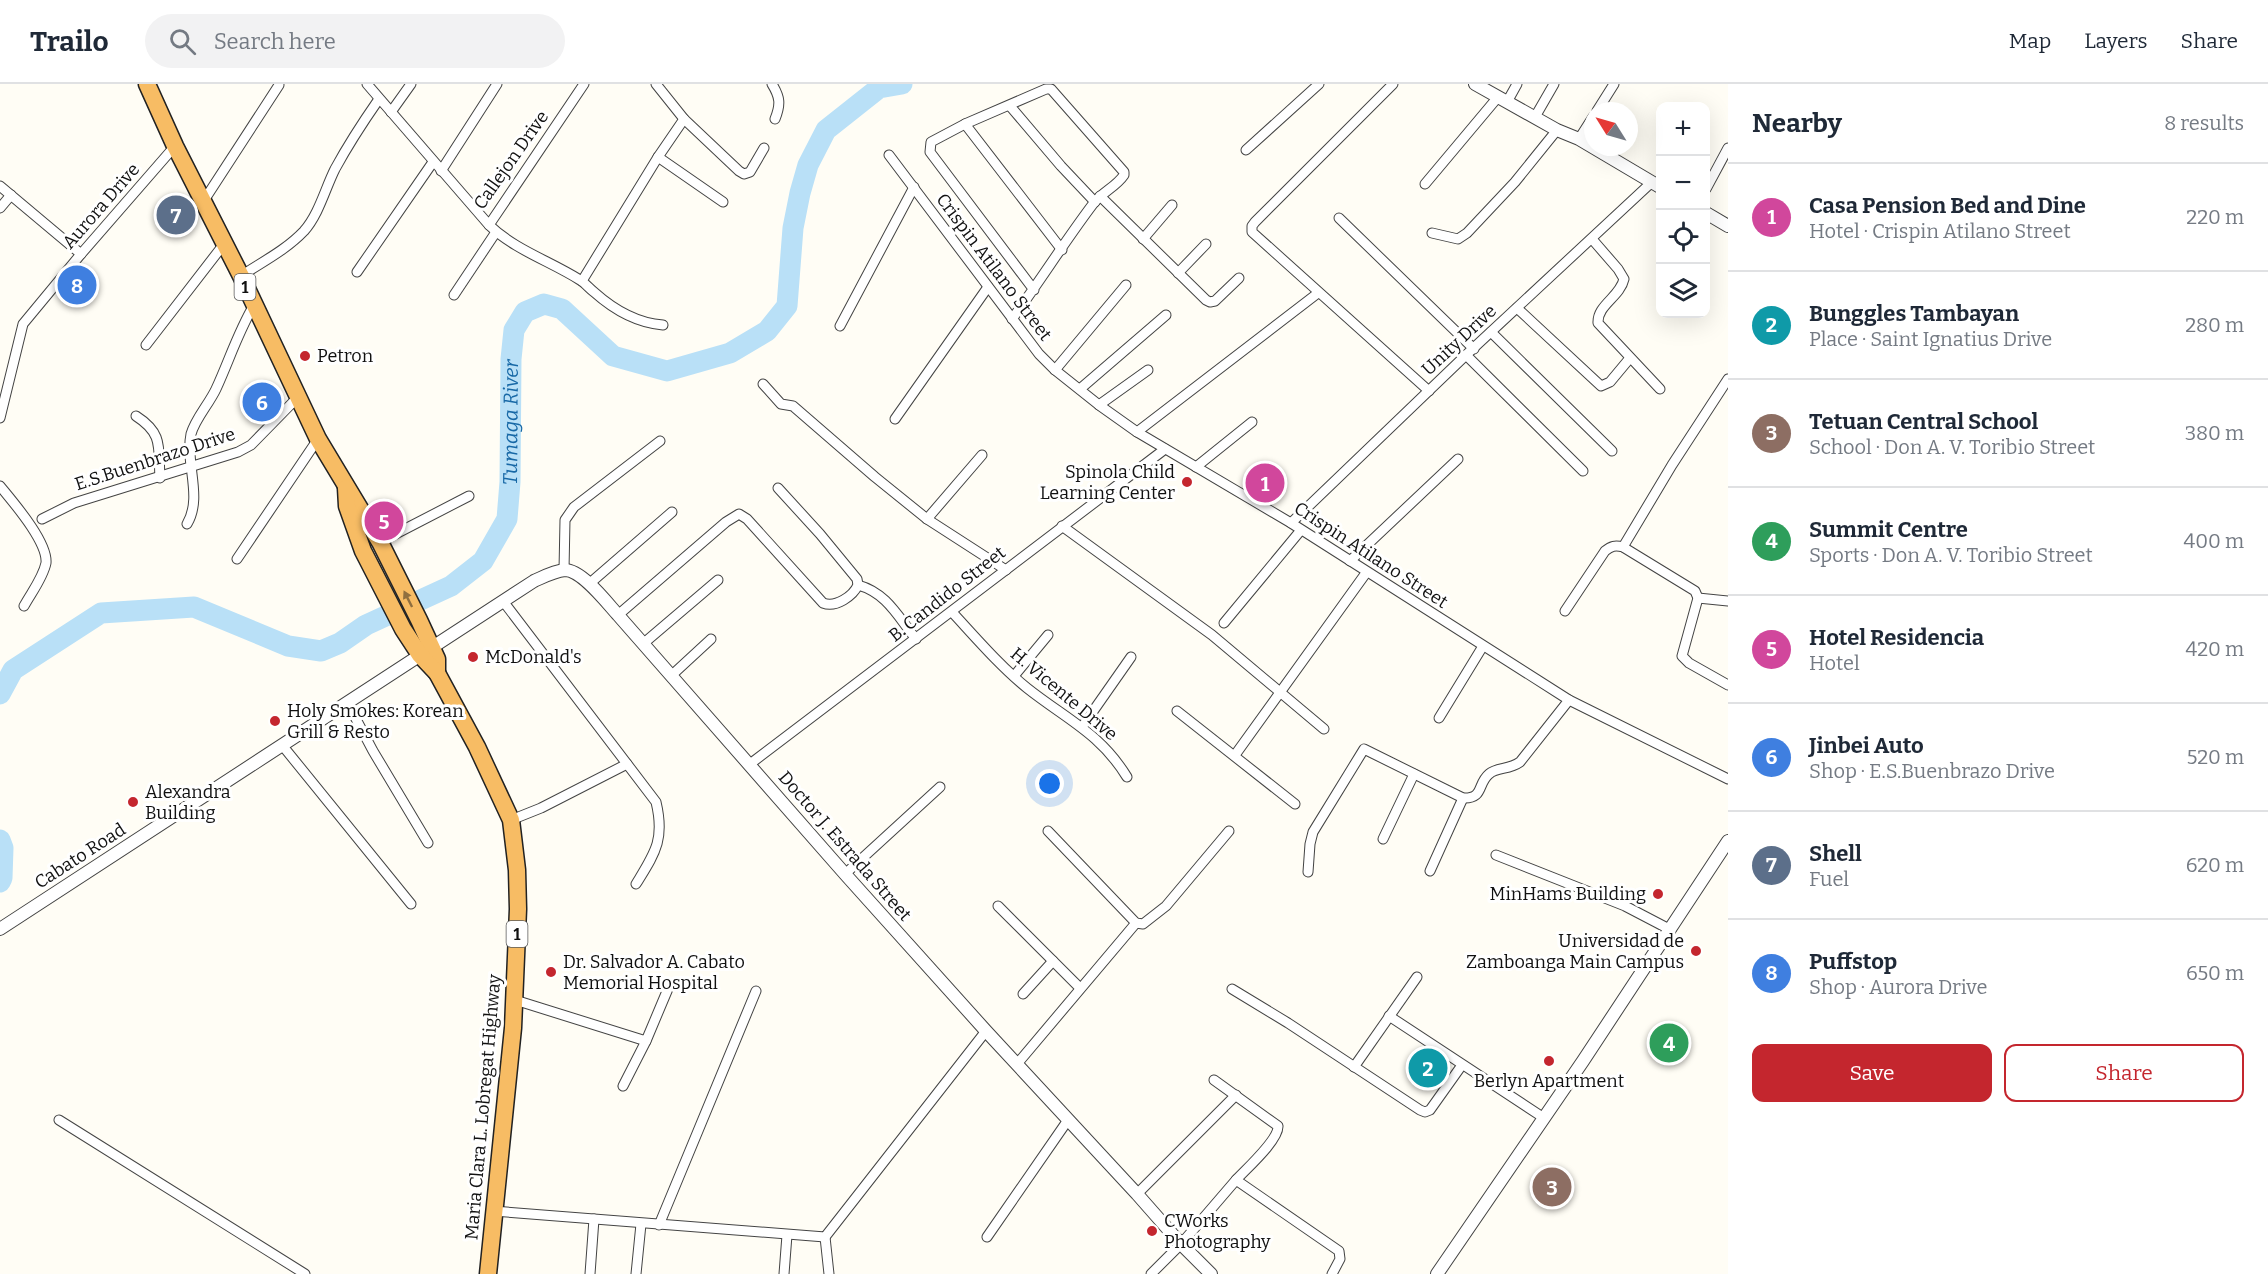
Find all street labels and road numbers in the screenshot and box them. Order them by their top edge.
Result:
street label: Callejon Drive [469,106,553,214]
street label: Aurora Drive [58,159,144,253]
street label: Crispin Atilano Street [931,189,1057,345]
road number: 1 [234,274,256,300]
street label: Unity Drive [1417,300,1501,380]
street label: E.S.Buenbrazo Drive [72,423,238,495]
street label: Crispin Atilano Street [1290,497,1452,613]
street label: B. Candido Street [884,541,1010,646]
street label: H. Vicente Drive [1006,643,1122,745]
street label: Doctor J. Estrada Street [774,766,916,926]
street label: Cabato Road [30,818,130,894]
road number: 1 [506,921,528,947]
street label: Maria Clara L. Lobregat Highway [460,973,506,1241]

